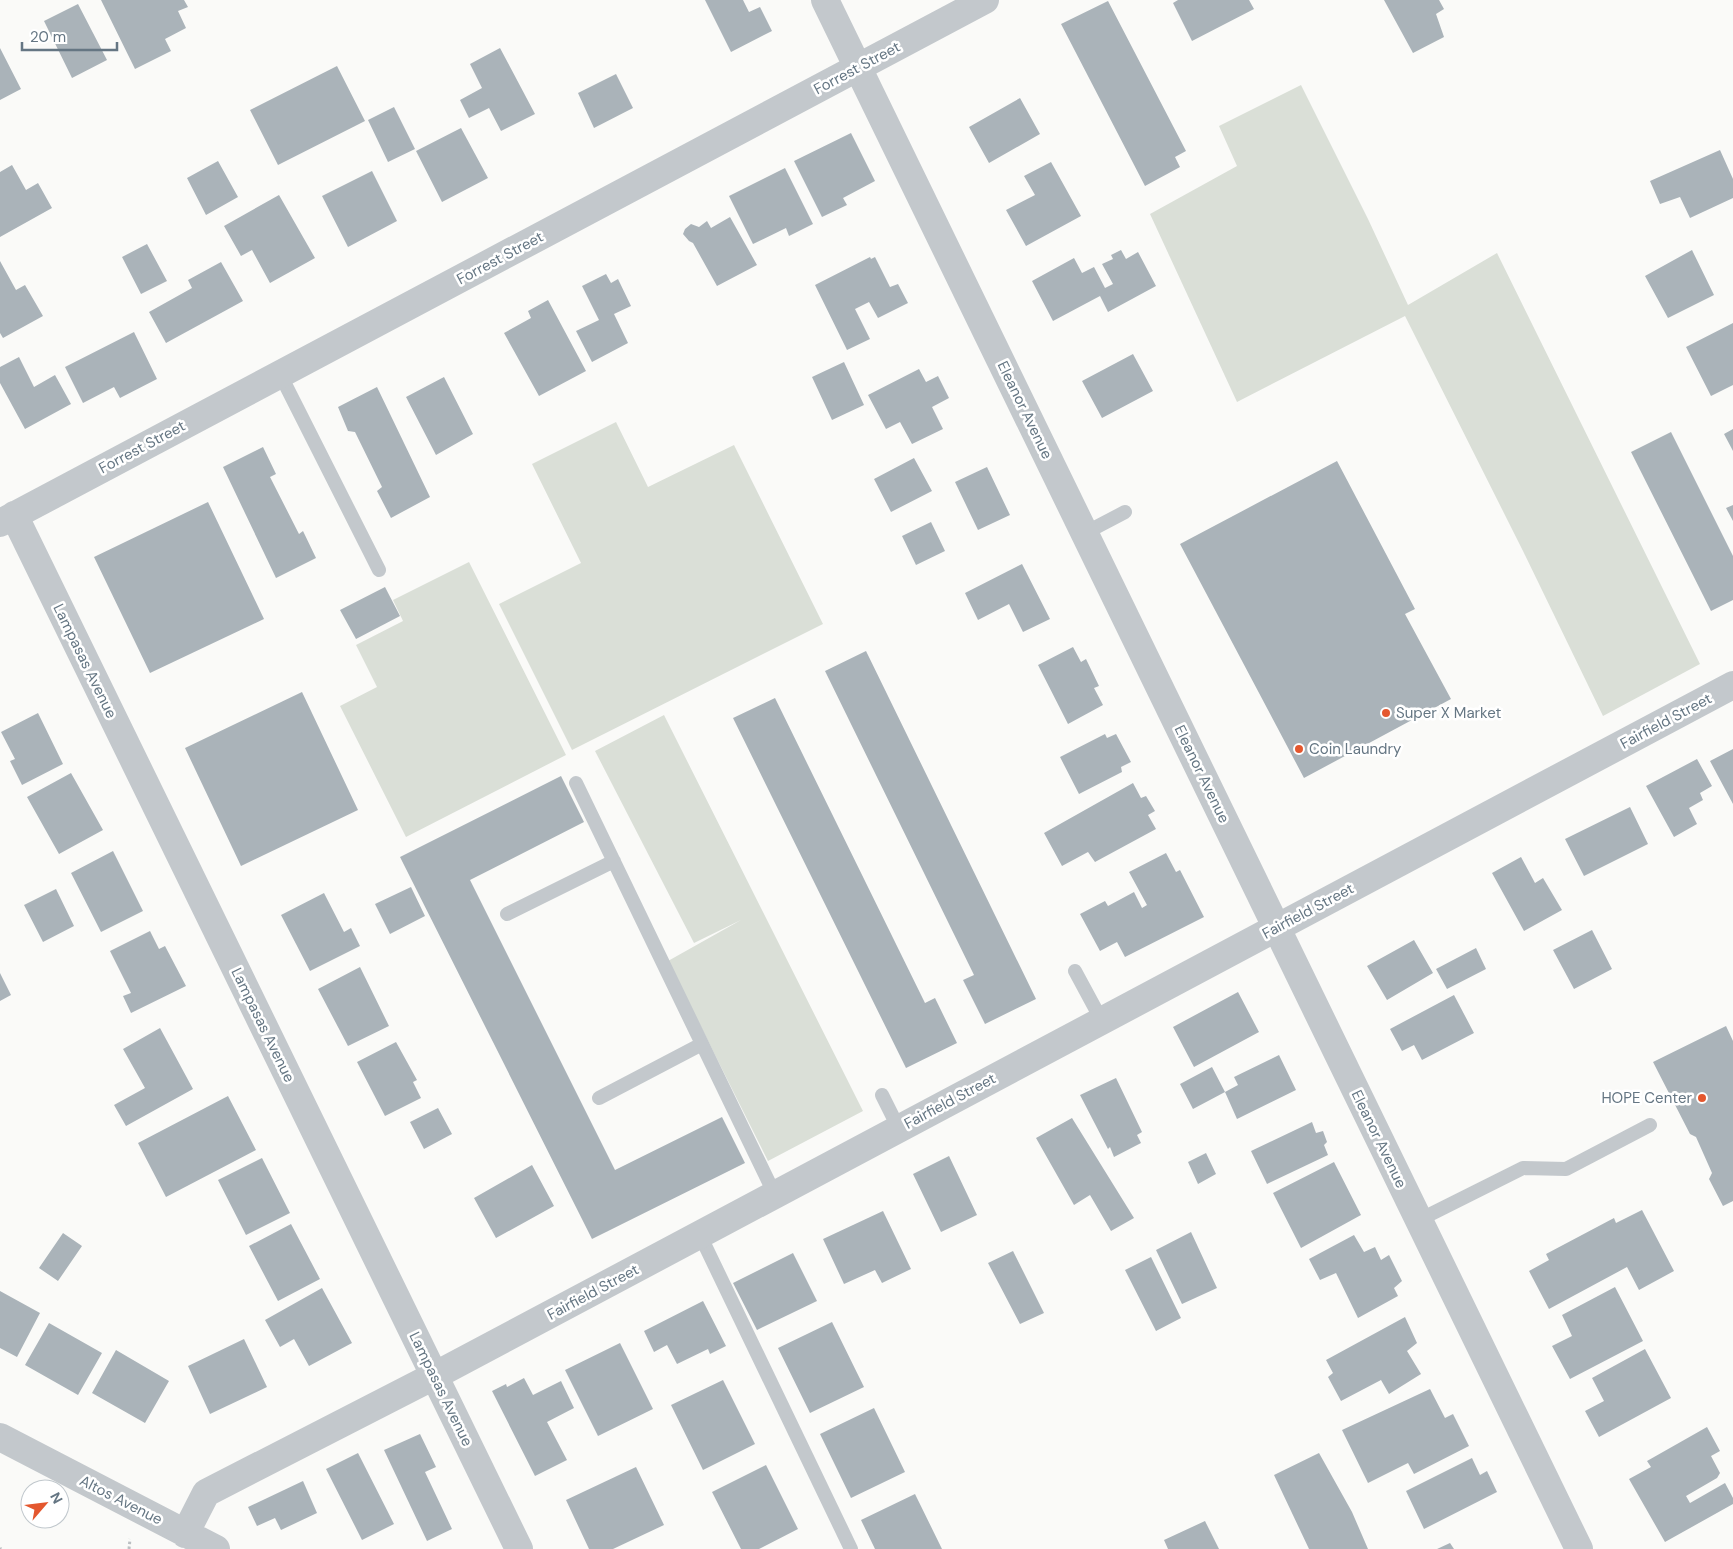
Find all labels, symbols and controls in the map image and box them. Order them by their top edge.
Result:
scale bar [22,20,118,52]
text: 20 m [30,27,66,47]
street label: Forrest Street [810,37,904,99]
street label: Forrest Street [453,227,547,289]
street label: Eleanor Avenue [993,358,1057,462]
street label: Forrest Street [95,416,189,478]
street label: Lampasas Avenue [49,600,121,722]
street label: Fairfield Street [1617,688,1715,754]
place label: Super X Market [1396,703,1501,723]
marker: Super X Market [1380,707,1392,719]
street label: Eleanor Avenue [1170,722,1234,826]
place label: Coin Laundry [1309,739,1402,759]
marker: Coin Laundry [1293,743,1305,755]
street label: Fairfield Street [1259,878,1357,944]
street label: Lampasas Avenue [227,964,299,1086]
street label: Fairfield Street [901,1068,999,1134]
street label: Eleanor Avenue [1347,1087,1411,1191]
place label: HOPE Center [1601,1088,1692,1108]
marker: HOPE Center [1696,1092,1708,1104]
street label: Fairfield Street [544,1259,642,1325]
street label: Lampasas Avenue [405,1328,477,1450]
street label: Altos Avenue [76,1471,166,1529]
north arrow [20,1479,70,1529]
text: N [46,1489,67,1507]

